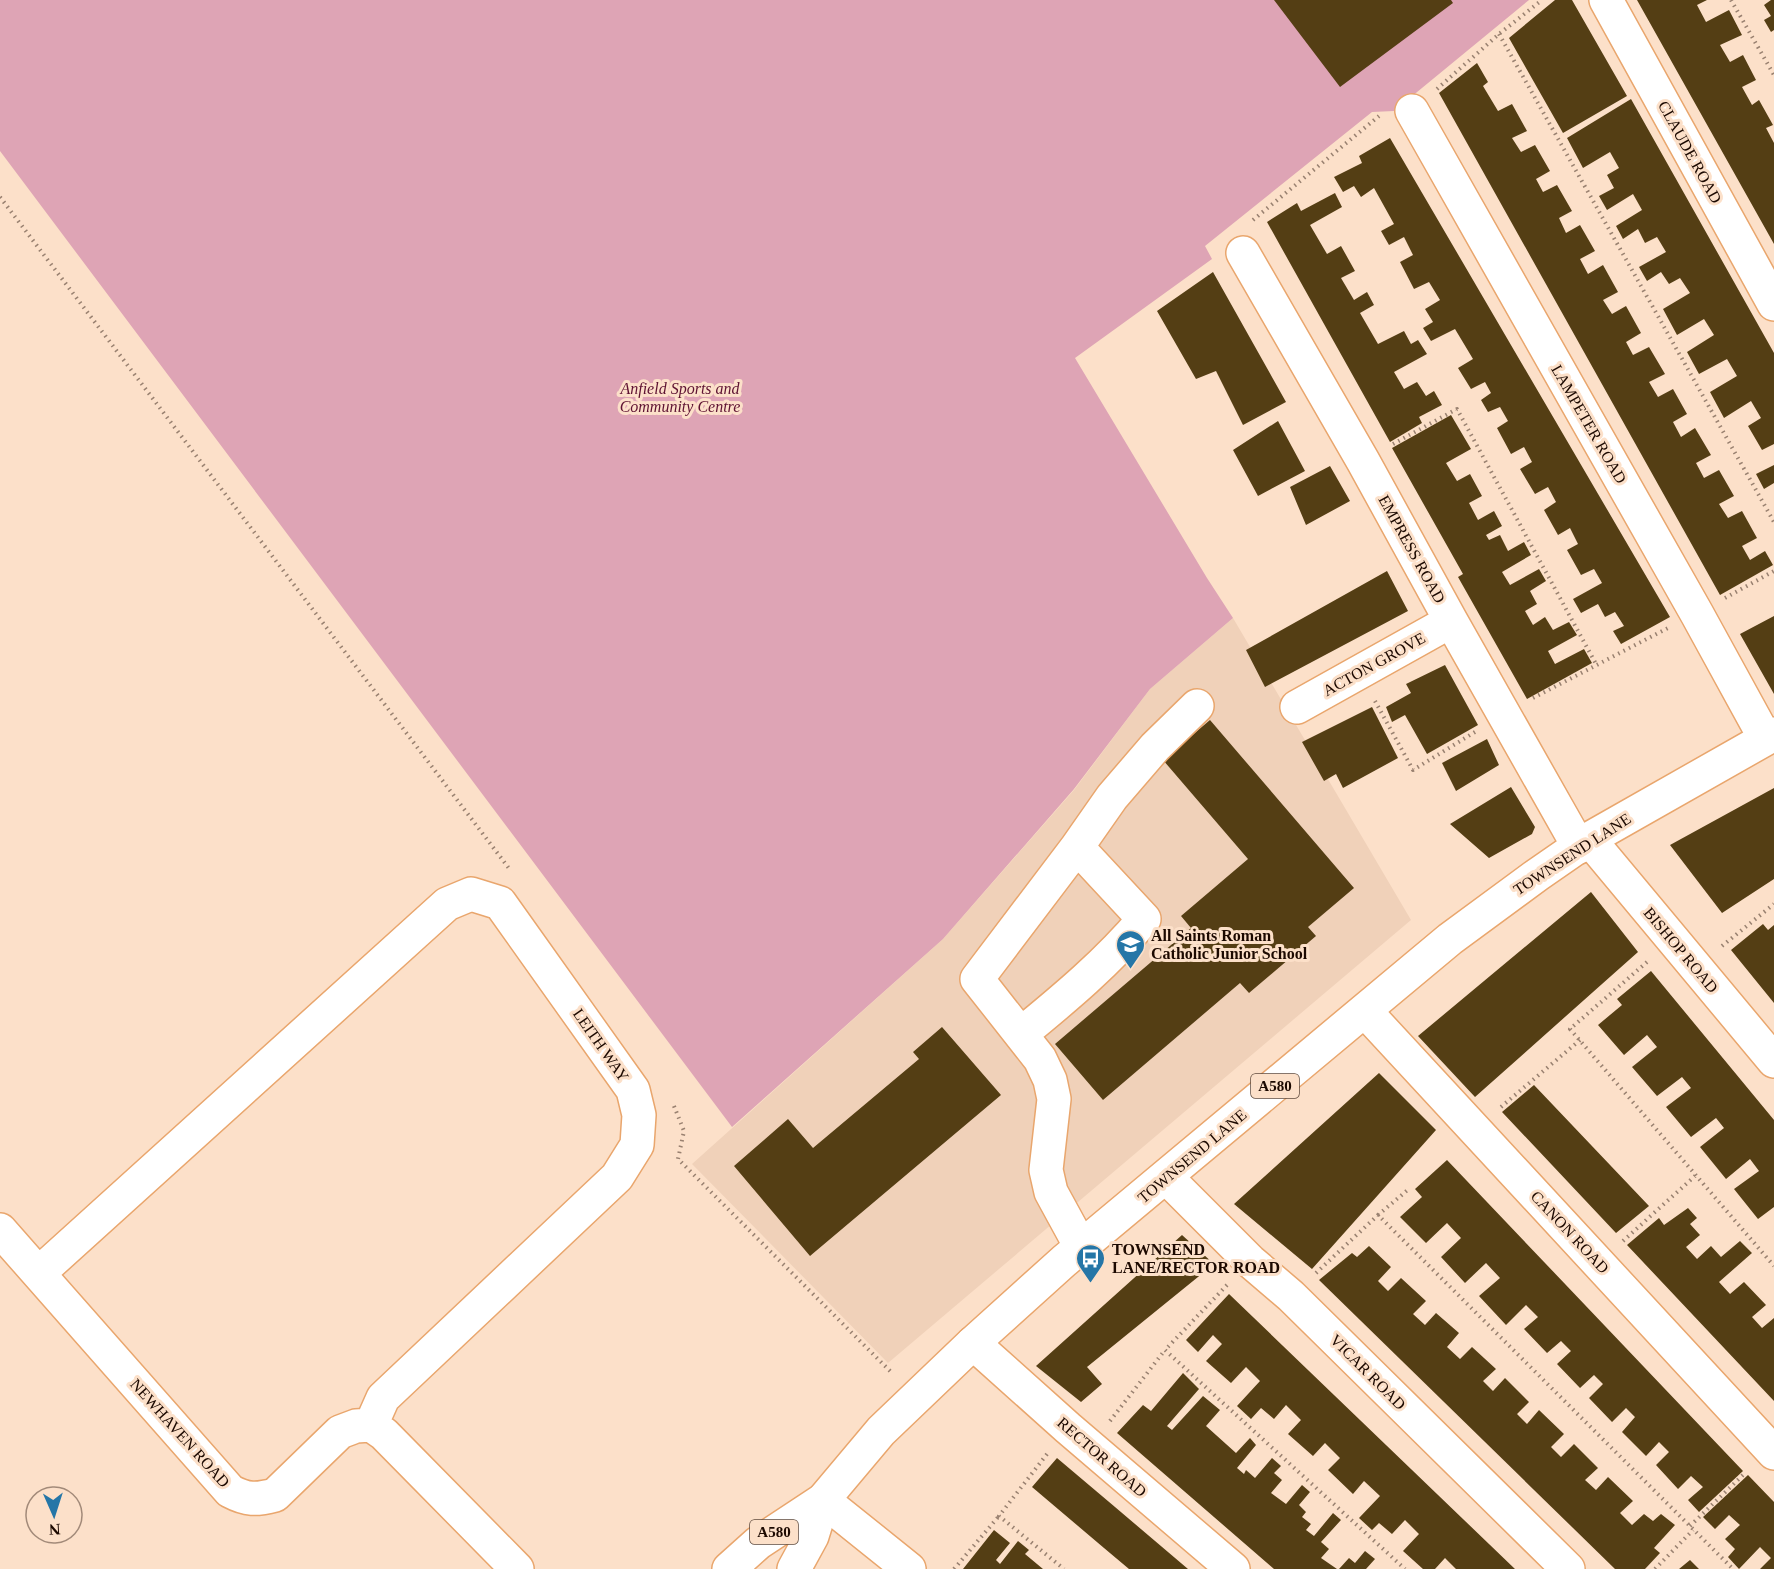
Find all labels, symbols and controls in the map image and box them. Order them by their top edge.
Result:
street label: CLAUDE ROAD [1655,98,1725,206]
street label: LAMPETER ROAD [1548,362,1630,486]
park label: Anfield Sports and Community Centre [619,380,741,416]
street label: EMPRESS ROAD [1375,492,1449,606]
street label: ACTON GROVE [1320,629,1428,699]
street label: TOWNSEND LANE [1510,810,1634,898]
street label: BISHOP ROAD [1641,904,1721,996]
place label: All Saints Roman Catholic Junior School [1151,927,1308,962]
school or university icon: All Saints Roman Catholic Junior School [1114,928,1146,970]
street label: LEITH WAY [570,1005,633,1085]
road number: A580 [1251,1074,1299,1098]
street label: TOWNSEND LANE [1134,1106,1250,1206]
street label: CANON ROAD [1528,1187,1612,1277]
place label: TOWNSEND LANE/RECTOR ROAD [1112,1241,1280,1276]
bus stop icon: TOWNSEND LANE/RECTOR ROAD [1075,1242,1107,1284]
street label: VICAR ROAD [1327,1331,1409,1413]
street label: NEWHAVEN ROAD [127,1375,233,1491]
street label: RECTOR ROAD [1054,1414,1150,1500]
north arrow [24,1485,84,1545]
road number: A580 [750,1520,798,1544]
text: N [48,1521,61,1538]

